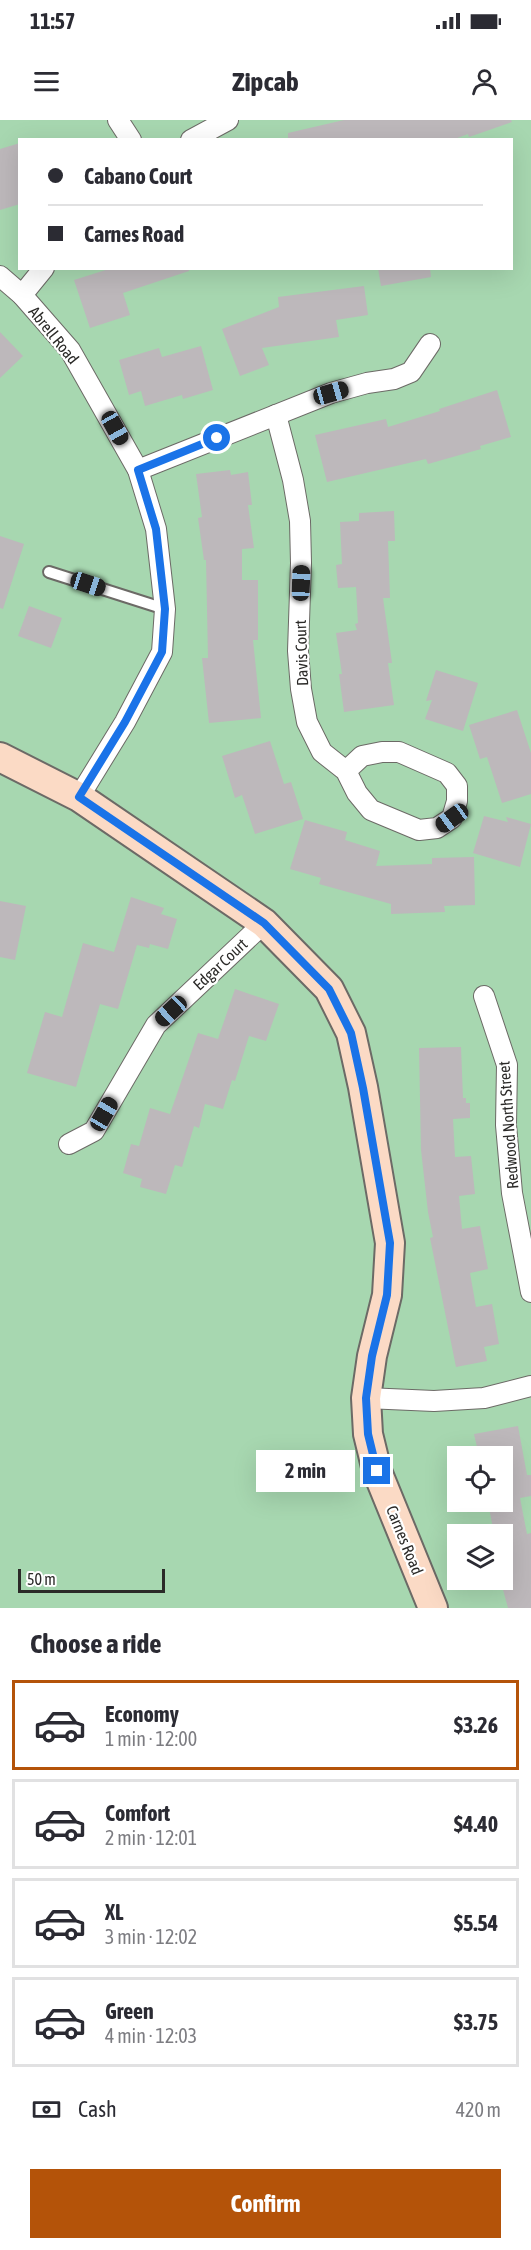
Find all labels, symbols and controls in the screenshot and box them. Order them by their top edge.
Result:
text: 11:57 [30,8,75,34]
icon: menu [30,65,63,98]
icon: person [468,65,501,98]
text: Zipcab [232,66,299,97]
text: Cabano Court [84,163,192,189]
text: Carnes Road [84,221,184,247]
street label: Abrell Road [25,303,83,367]
car [311,379,351,407]
car [98,408,132,448]
route start [203,424,230,451]
car [291,565,311,601]
car [68,570,108,598]
street label: Davis Court [291,619,311,686]
car [432,800,472,836]
street label: Edgar Court [189,934,252,994]
car [152,992,190,1030]
street label: Redwood North Street [495,1060,521,1190]
car [87,1094,121,1134]
map controls [447,1446,513,1590]
button: locate [447,1446,513,1512]
callout: 2 min [257,1450,356,1492]
route end [363,1457,390,1484]
text: 2 min [285,1459,326,1482]
street label: Carnes Road [383,1503,427,1577]
button: layers [447,1524,513,1590]
scale bar [18,1566,165,1594]
text: 50 m [27,1570,56,1588]
text: Choose a ride [30,1628,162,1659]
icon: car [33,1698,87,1752]
text: Economy [105,1701,179,1727]
text: $3.26 [454,1712,498,1738]
text: 1 min · 12:00 [105,1727,197,1750]
icon: car [33,1797,87,1851]
text: Comfort [105,1800,170,1826]
text: $4.40 [454,1811,498,1837]
text: 2 min · 12:01 [105,1826,197,1849]
icon: car [33,1896,87,1950]
text: XL [105,1899,123,1925]
text: $5.54 [454,1910,498,1936]
text: 3 min · 12:02 [105,1925,197,1948]
icon: car [33,1995,87,2049]
text: Green [105,1998,154,2024]
text: $3.75 [454,2009,498,2035]
text: 4 min · 12:03 [105,2024,197,2047]
icon: cash [30,2093,63,2126]
text: Cash [78,2096,117,2122]
text: 420 m [456,2098,501,2121]
button: Confirm [30,2169,501,2238]

